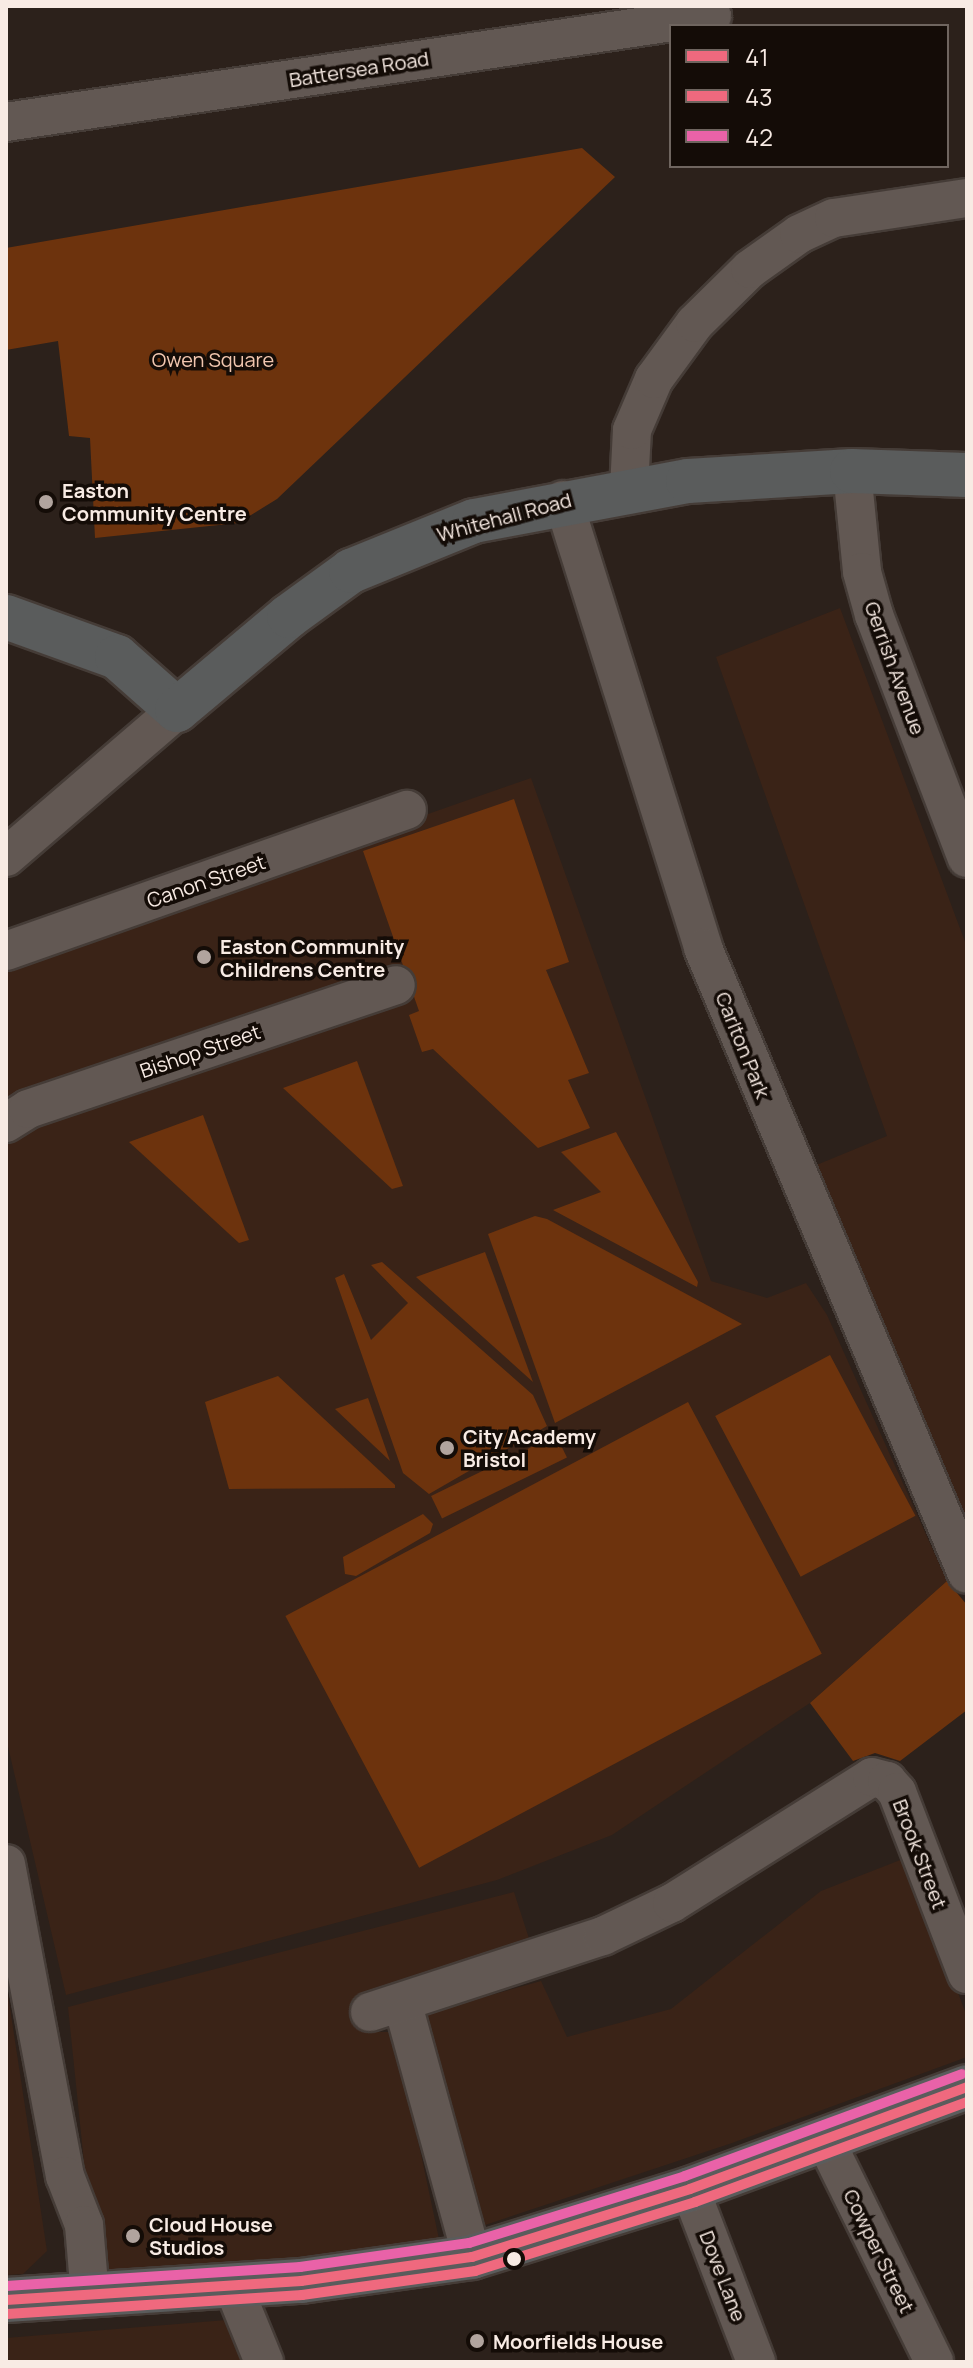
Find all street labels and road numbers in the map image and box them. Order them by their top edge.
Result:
street label: Battersea Road [287,46,431,92]
street label: Whitehall Road [434,488,574,546]
street label: Gerrish Avenue [860,598,930,738]
street label: Canon Street [144,850,268,912]
street label: Carlton Park [711,988,775,1102]
street label: Bishop Street [137,1019,263,1083]
street label: Brook Street [888,1796,952,1912]
street label: Cowper Street [839,2185,919,2317]
street label: Dove Lane [695,2227,751,2325]

